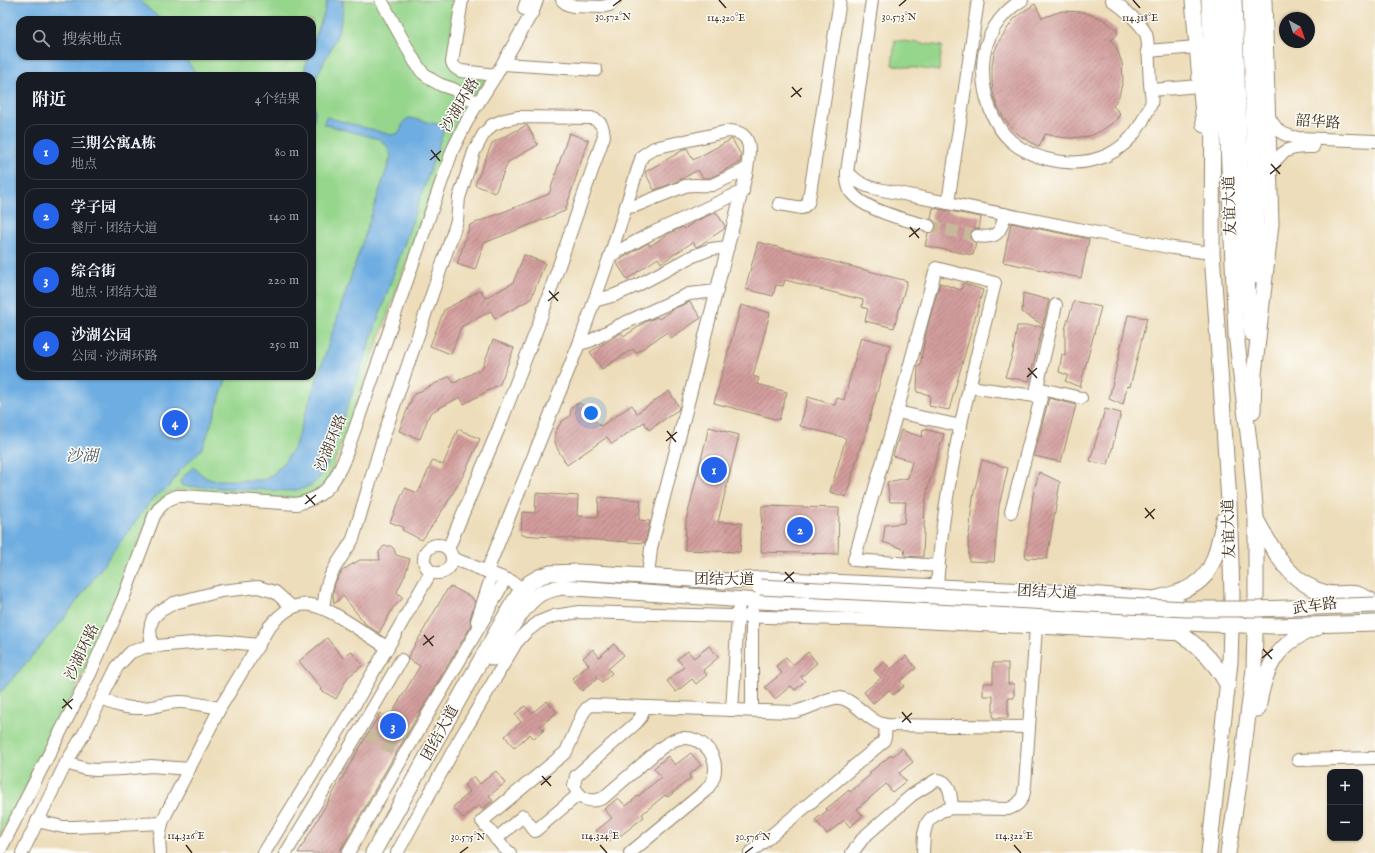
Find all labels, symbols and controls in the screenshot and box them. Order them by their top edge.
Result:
text: 30.572°N [595,11,631,24]
text: 30.573°N [882,11,917,24]
text: 114.320°E [707,12,745,25]
text: 114.318°E [1122,12,1158,25]
north arrow [1279,12,1315,48]
search box [16,16,316,60]
icon: search [30,27,52,49]
text: 搜索地点 [62,30,122,49]
street label: 沙湖环路 [436,74,484,136]
text: 附近 [32,90,66,111]
text: 4个结果 [255,91,300,108]
street label: 韶华路 [1295,111,1341,133]
text: 三期公寓A栋 [71,134,156,153]
text: 1 [44,144,48,161]
text: 80 m [275,144,299,161]
text: 地点 [71,156,97,173]
street label: 友谊大道 [1219,176,1241,236]
text: 学子园 [71,198,116,217]
text: 2 [43,208,49,225]
text: 140 m [269,208,299,225]
text: 餐厅 · 团结大道 [71,220,158,237]
text: 综合街 [71,262,116,281]
text: 3 [44,272,48,289]
text: 220 m [268,272,299,289]
text: 地点 · 团结大道 [71,284,158,301]
text: 沙湖公园 [71,326,131,345]
text: 4 [43,336,49,353]
text: 250 m [269,336,299,353]
text: 公园 · 沙湖环路 [71,348,158,365]
your location [581,403,601,423]
pin: 4 [162,408,188,438]
street label: 沙湖环路 [311,412,351,474]
water label: 沙湖 [66,447,101,467]
pin: 1 [701,455,727,485]
street label: 友谊大道 [1218,499,1240,559]
pin: 2 [787,515,813,545]
street label: 团结大道 [694,570,754,589]
street label: 团结大道 [1017,581,1077,603]
street label: 武车路 [1291,593,1339,619]
street label: 沙湖环路 [61,621,103,683]
street label: 团结大道 [417,702,463,764]
pin: 3 [380,711,406,741]
map controls [1327,769,1363,841]
button: + [1327,769,1363,805]
button: − [1327,805,1363,841]
text: 114.326°E [167,830,205,843]
text: 114.324°E [581,830,619,843]
text: 114.322°E [995,830,1033,843]
text: 30.575°N [451,831,486,844]
text: 30.576°N [735,831,771,844]

